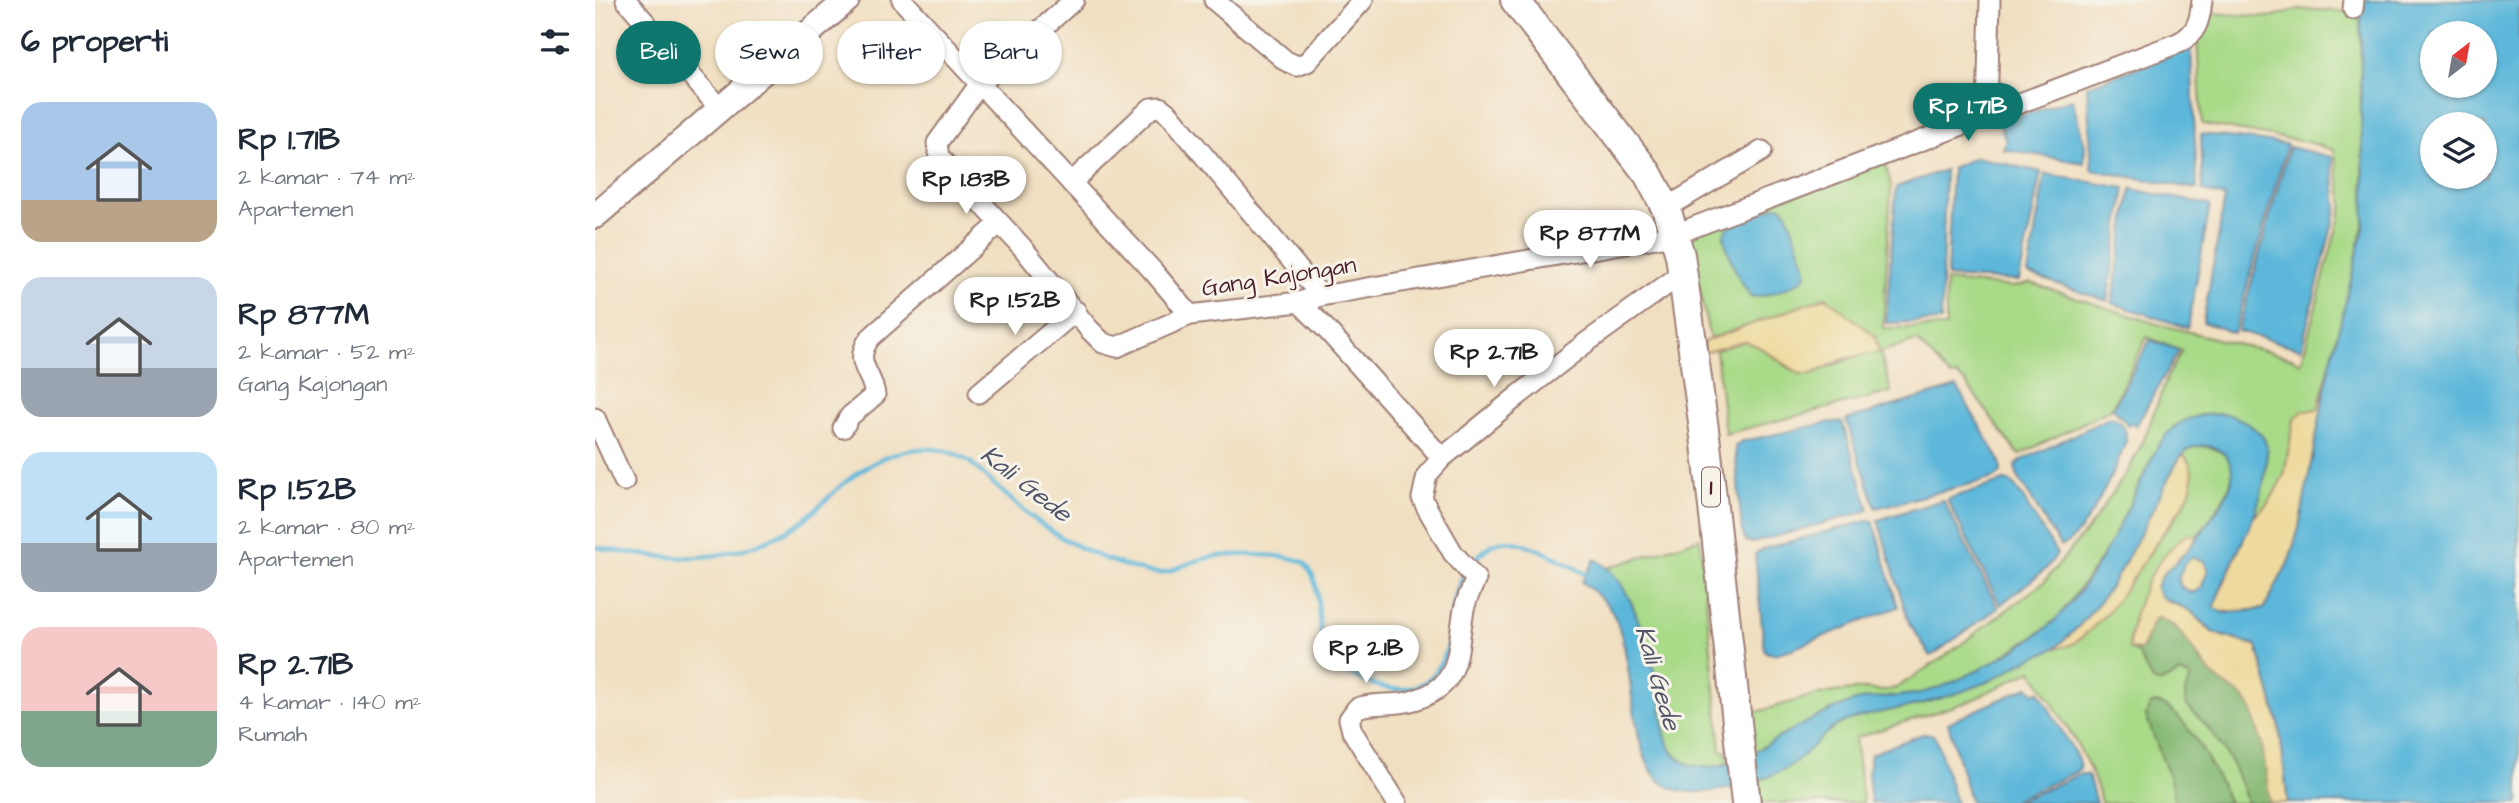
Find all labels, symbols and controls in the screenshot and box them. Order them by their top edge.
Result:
text: 6 properti [21,21,168,63]
chip: Beli [616,21,701,84]
chip: Sewa [715,21,823,84]
chip: Filter [837,21,945,84]
chip: Baru [959,21,1062,84]
north arrow [2420,21,2497,98]
map controls [2420,21,2497,189]
icon: filters [536,23,574,61]
pin: Rp 1.71B [1896,83,2040,143]
text: Rp 1.71B [1929,90,2007,122]
button: layers [2420,112,2497,189]
text: Rp 1.71B [238,119,340,161]
icon: home [77,130,161,214]
pin: Rp 1.83B [894,156,1038,216]
text: 2 kamar · 74 m² [238,161,416,193]
text: Rp 1.83B [922,163,1010,195]
text: Apartemen [238,193,354,225]
pin: Rp 877M [1525,210,1655,270]
text: Rp 877M [1540,217,1640,249]
street label: Gang Kajongan [1199,248,1359,307]
pin: Rp 1.52B [943,278,1087,337]
text: Rp 1.52B [970,284,1060,316]
text: Rp 877M [238,294,369,336]
icon: home [77,305,161,389]
pin: Rp 2.71B [1422,330,1566,389]
text: 2 kamar · 52 m² [238,336,415,368]
text: Rp 2.71B [1450,336,1538,368]
text: Gang Kajongan [238,368,387,400]
water label: Kali Gede [973,437,1081,532]
road number: 1 [1702,467,1720,506]
text: Rp 1.52B [238,469,356,511]
icon: home [77,480,161,564]
text: 2 kamar · 80 m² [238,511,415,543]
text: Apartemen [238,543,354,575]
water label: Kali Gede [1626,622,1691,736]
pin: Rp 2.1B [1301,626,1431,685]
text: Rp 2.1B [1329,632,1403,664]
text: Rp 2.71B [238,644,353,686]
icon: home [77,655,161,739]
text: 4 kamar · 140 m² [238,686,421,718]
text: Rumah [238,718,307,750]

